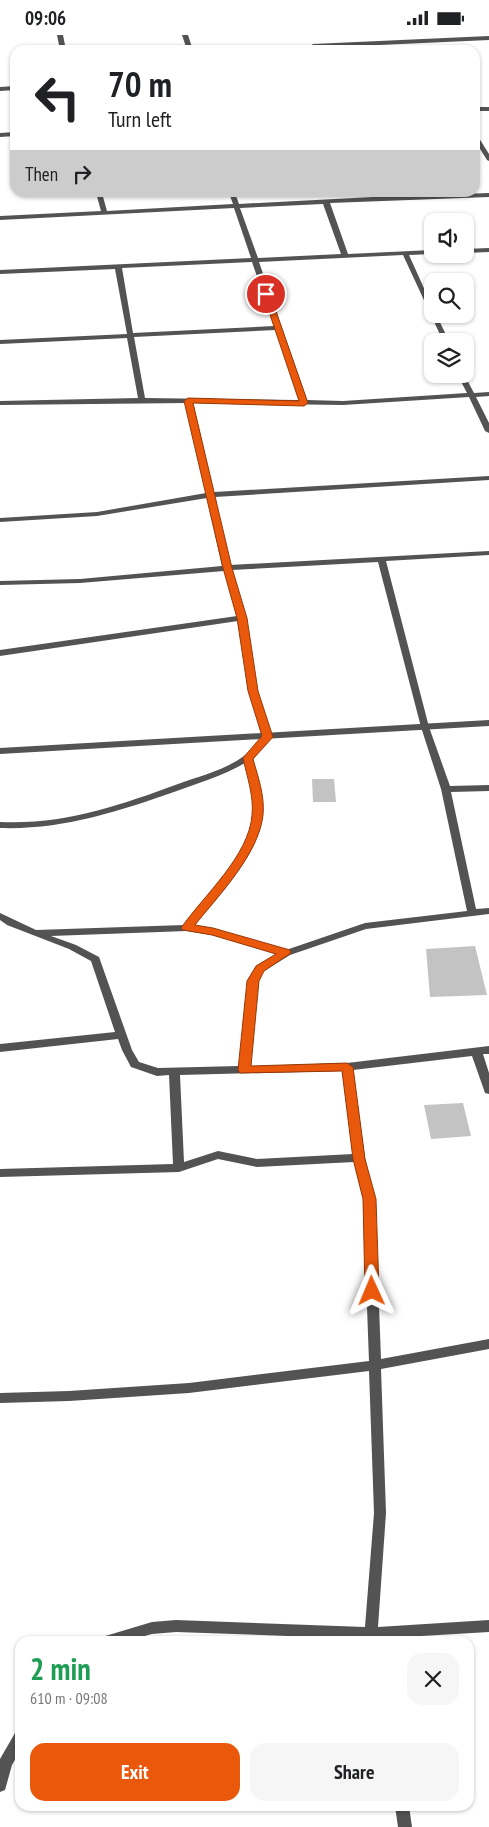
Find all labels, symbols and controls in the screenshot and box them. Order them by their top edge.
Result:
text: 09:06 [25,6,66,30]
text: 70 m [108,61,172,107]
icon: left [25,65,90,130]
text: Turn left [108,105,172,133]
icon: right [68,160,96,188]
text: Then [25,162,58,186]
map controls [424,213,474,383]
button: sound [424,213,474,263]
pin [245,273,287,315]
button: search [424,273,474,323]
icon: arrive [252,280,280,308]
button: layers [424,333,474,383]
position arrow [345,1264,397,1316]
text: 2 min [30,1649,91,1688]
button: close [407,1653,459,1705]
text: 610 m · 09:08 [30,1688,108,1708]
button: Exit [30,1743,240,1801]
button: Share [250,1743,459,1801]

